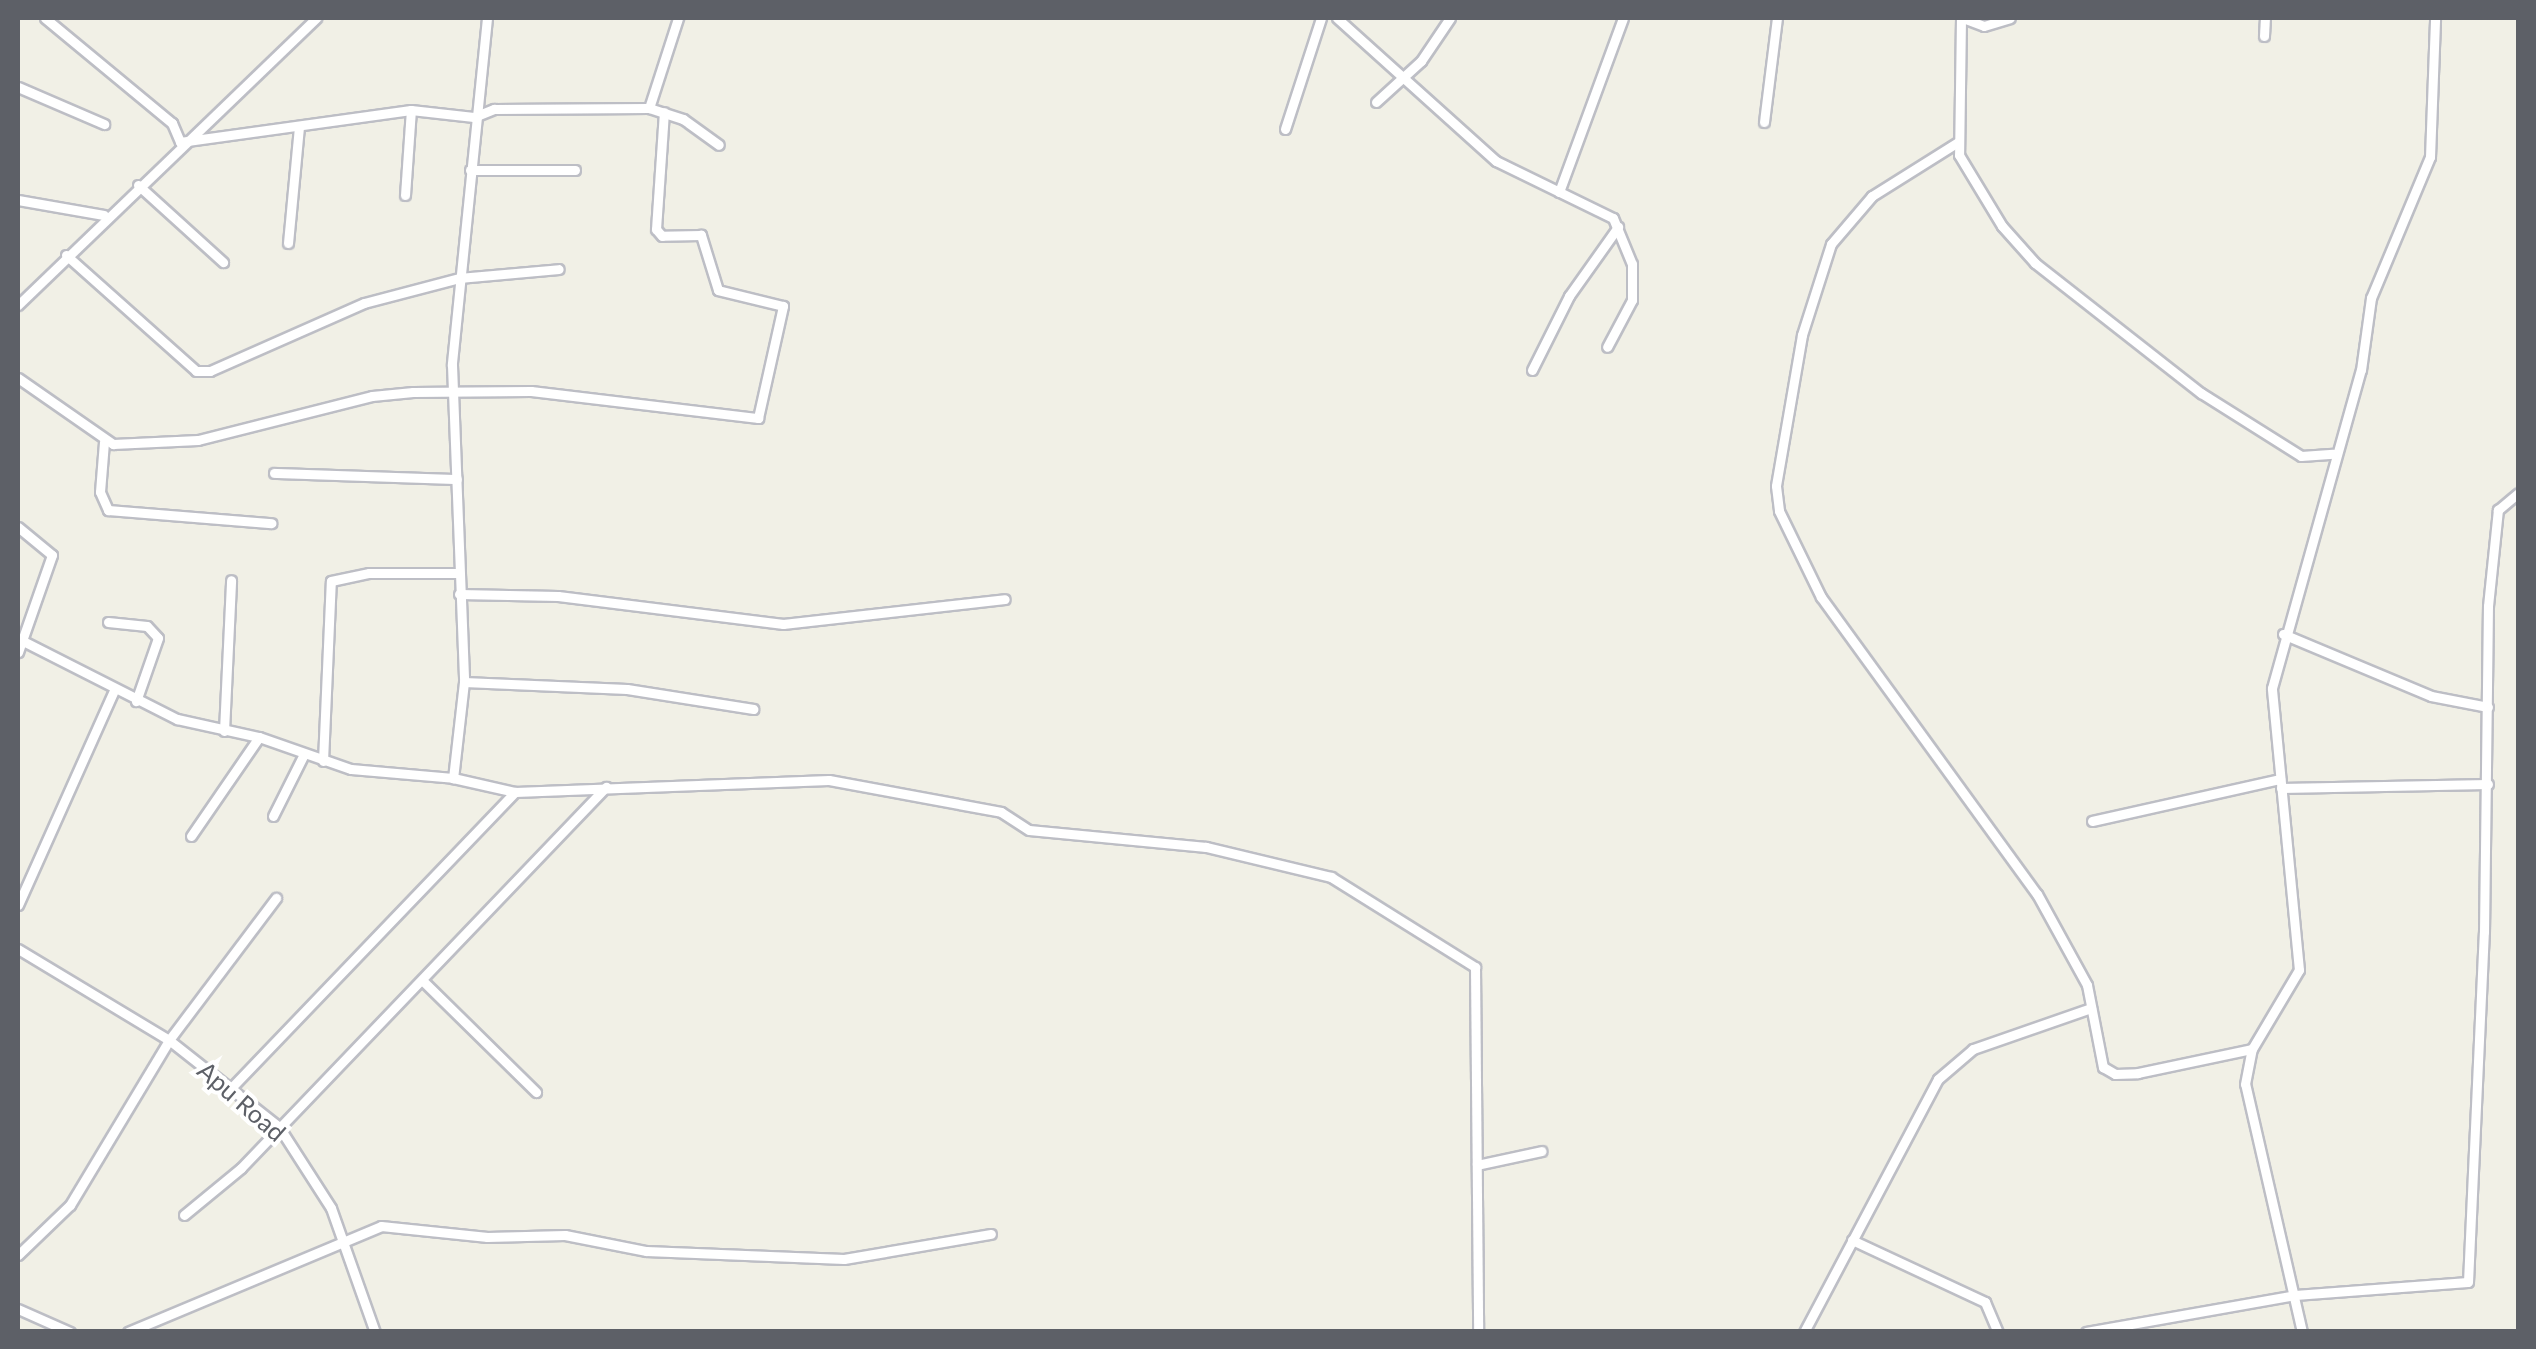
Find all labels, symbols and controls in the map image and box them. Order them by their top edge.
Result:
street label: Apu Road [192,1055,292,1147]

